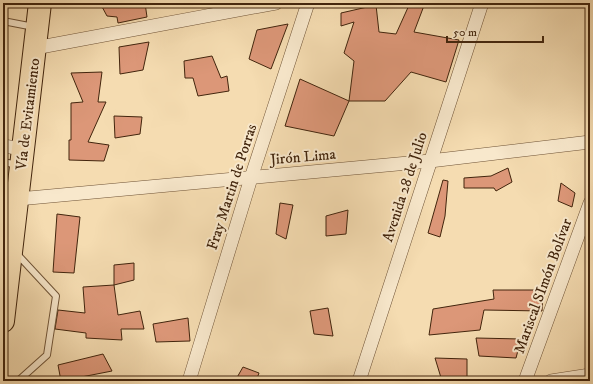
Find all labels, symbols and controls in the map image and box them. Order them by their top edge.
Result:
scale bar [447,18,543,44]
text: 50 m [453,25,477,40]
street label: Vía de Evitamiento [12,57,44,172]
street label: Fray Martin de Porras [203,122,261,252]
street label: Avenida 28 de Julio [378,130,432,244]
street label: Jirón Lima [267,145,337,170]
street label: Mariscal SImón Bolívar [510,215,576,356]

